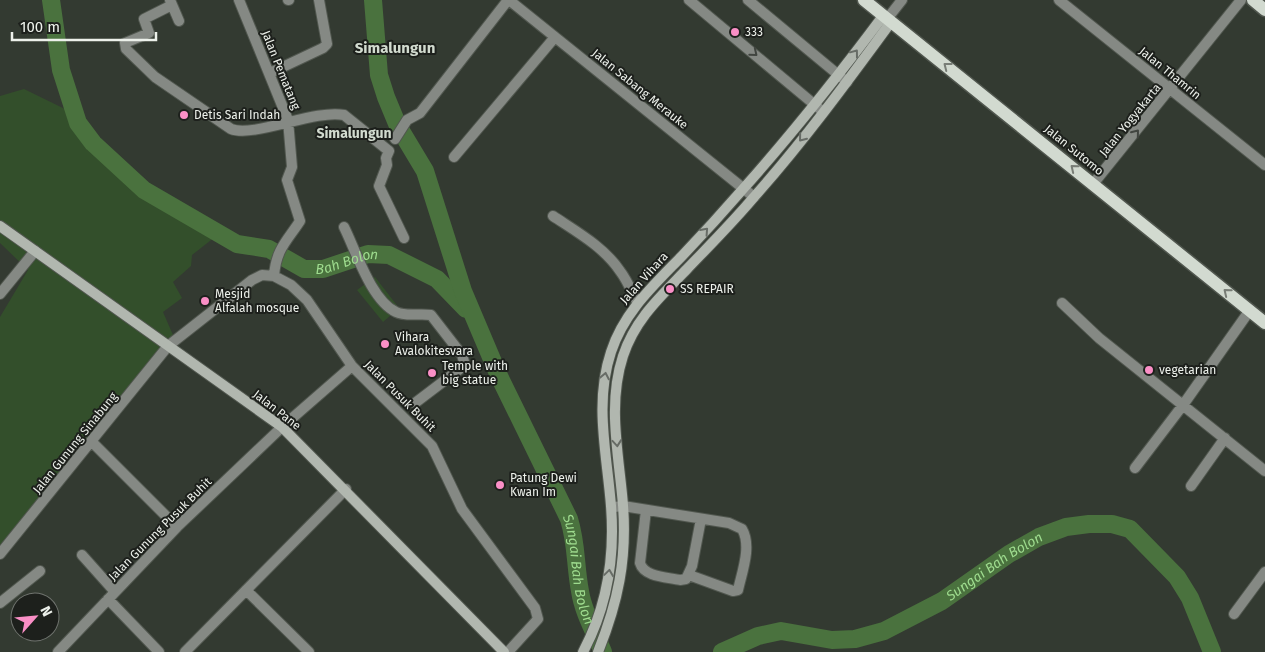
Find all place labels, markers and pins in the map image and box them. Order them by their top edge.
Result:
place label: 333 [745,25,763,39]
marker: 333 [729,26,741,38]
place label: Detis Sari Indah [194,108,280,122]
marker: Detis Sari Indah [178,109,190,121]
place label: SS REPAIR [680,282,734,296]
marker: SS REPAIR [664,283,676,295]
place label: Mesjid Alfalah mosque [215,287,299,315]
marker: Mesjid Alfalah mosque [199,295,211,307]
place label: Vihara Avalokitesvara [395,330,473,358]
marker: Vihara Avalokitesvara [379,338,391,350]
place label: Temple with big statue [442,359,508,387]
place label: vegetarian [1159,363,1216,377]
marker: vegetarian [1143,364,1155,376]
marker: Temple with big statue [426,367,438,379]
place label: Patung Dewi Kwan Im [510,471,577,499]
marker: Patung Dewi Kwan Im [494,479,506,491]

